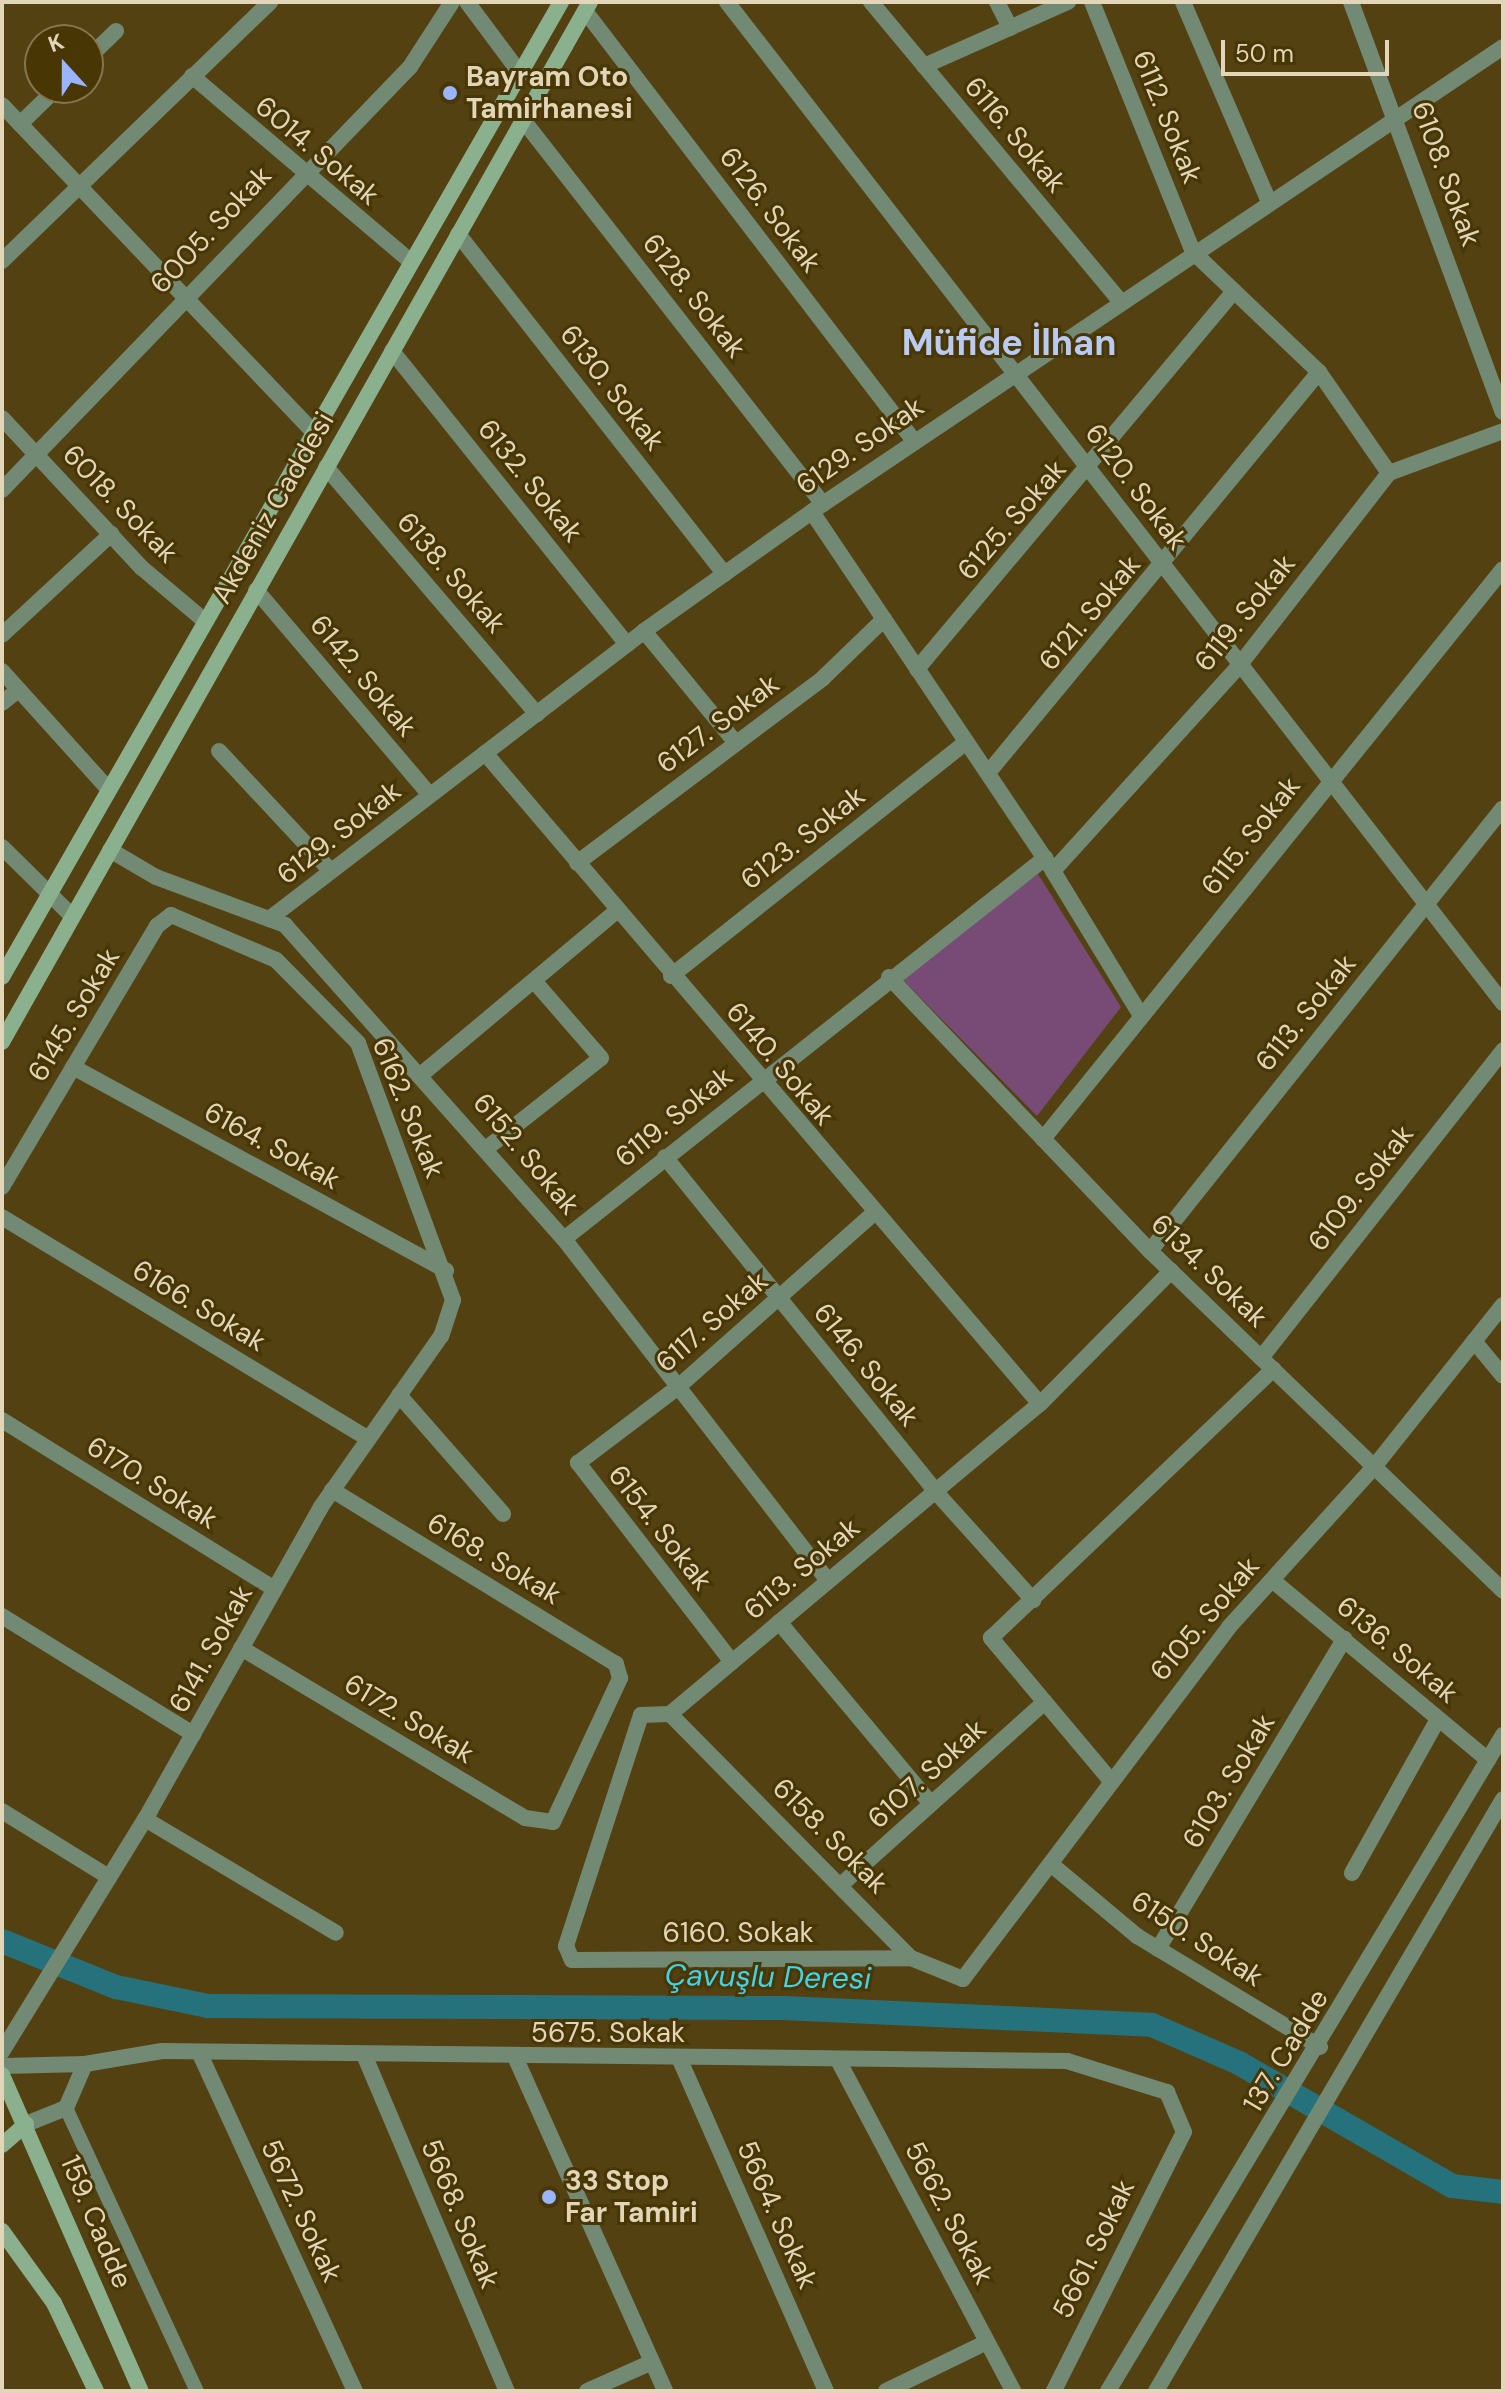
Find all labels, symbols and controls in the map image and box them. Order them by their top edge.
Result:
north arrow [24,24,104,104]
scale bar [1225,24,1393,74]
text: K [44,27,68,59]
text: 50 m [1235,38,1294,69]
street label: 6112. Sokak [1125,46,1209,188]
place label: Bayram Oto Tamirhanesi [466,60,633,126]
street label: 6116. Sokak [957,70,1073,200]
marker: Bayram Oto Tamirhanesi [441,84,459,102]
street label: 6014. Sokak [248,89,386,213]
street label: 6108. Sokak [1404,97,1488,251]
street label: 6126. Sokak [712,141,828,279]
street label: 6005. Sokak [143,159,279,301]
street label: 6128. Sokak [635,227,753,365]
street label: 6130. Sokak [553,319,671,457]
district label: Müfide İlhan [902,321,1116,365]
street label: 6129. Sokak [790,390,930,502]
street label: Akdeniz Caddesi [205,406,341,610]
street label: 6132. Sokak [470,413,590,549]
street label: 6120. Sokak [1078,417,1194,557]
street label: 6018. Sokak [55,438,185,570]
street label: 6125. Sokak [951,453,1073,587]
street label: 6138. Sokak [389,506,513,640]
street label: 6121. Sokak [1032,548,1148,678]
street label: 6119. Sokak [1188,548,1302,678]
street label: 6142. Sokak [302,608,424,744]
street label: 6127. Sokak [650,667,786,781]
street label: 6115. Sokak [1194,770,1308,902]
street label: 6129. Sokak [270,774,408,892]
street label: 6123. Sokak [734,779,872,897]
street label: 6145. Sokak [21,942,127,1088]
street label: 6113. Sokak [1249,948,1363,1078]
street label: 6140. Sokak [719,996,841,1132]
street label: 6162. Sokak [365,1033,451,1183]
street label: 6119. Sokak [609,1060,739,1174]
street label: 6152. Sokak [465,1086,587,1222]
street label: 6164. Sokak [198,1095,346,1197]
street label: 6109. Sokak [1301,1118,1421,1258]
street label: 6134. Sokak [1144,1207,1274,1335]
street label: 6166. Sokak [126,1253,272,1359]
street label: 6117. Sokak [649,1264,775,1380]
street label: 6146. Sokak [806,1297,926,1433]
street label: 6170. Sokak [80,1430,224,1536]
street label: 6154. Sokak [601,1459,719,1597]
street label: 6168. Sokak [421,1506,567,1612]
street label: 6113. Sokak [737,1511,867,1627]
street label: 6105. Sokak [1143,1550,1267,1688]
street label: 6141. Sokak [162,1579,260,1719]
street label: 6136. Sokak [1329,1589,1465,1711]
street label: 6172. Sokak [338,1667,480,1771]
street label: 6103. Sokak [1176,1708,1282,1854]
street label: 6107. Sokak [861,1712,993,1836]
street label: 6158. Sokak [765,1771,895,1901]
street label: 6150. Sokak [1125,1884,1269,1994]
street label: 6160. Sokak [662,1916,814,1950]
water label: Çavuşlu Deresi [664,1957,872,1997]
street label: 137. Cadde [1236,1983,1336,2119]
street label: 5675. Sokak [531,2016,685,2050]
street label: 5672. Sokak [253,2134,349,2288]
street label: 5668. Sokak [414,2135,506,2293]
street label: 5664. Sokak [729,2136,825,2294]
street label: 5662. Sokak [897,2136,1001,2290]
street label: 159. Cadde [53,2151,139,2293]
place label: 33 Stop Far Tamiri [565,2164,698,2230]
street label: 5661. Sokak [1046,2174,1142,2324]
marker: 33 Stop Far Tamiri [540,2188,558,2206]

